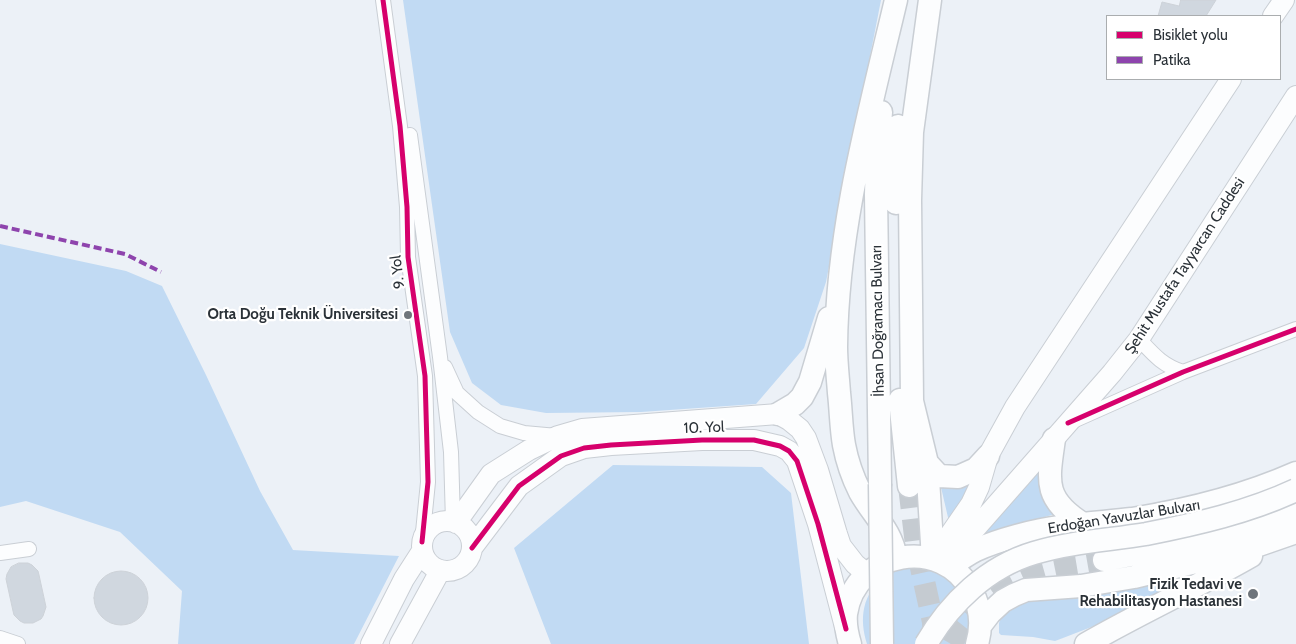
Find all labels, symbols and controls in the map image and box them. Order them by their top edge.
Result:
legend [1106,15,1281,80]
text: Bisiklet yolu [1153,26,1228,44]
text: Patika [1153,51,1191,69]
street label: Şehit Mustafa Tayyarcan Caddesi [1121,174,1249,358]
street label: İhsan Doğramacı Bulvarı [868,245,888,397]
street label: 9. Yol [387,254,409,290]
place label: Orta Doğu Teknik Üniversitesi [207,306,398,324]
marker: Orta Doğu Teknik Üniversitesi [402,309,414,321]
street label: 10. Yol [683,418,725,438]
street label: Erdoğan Yavuzlar Bulvarı [1047,496,1201,538]
place label: Fizik Tedavi ve Rehabilitasyon Hastanesi [1079,576,1242,611]
marker: Fizik Tedavi ve Rehabilitasyon Hastanesi [1246,587,1260,601]

